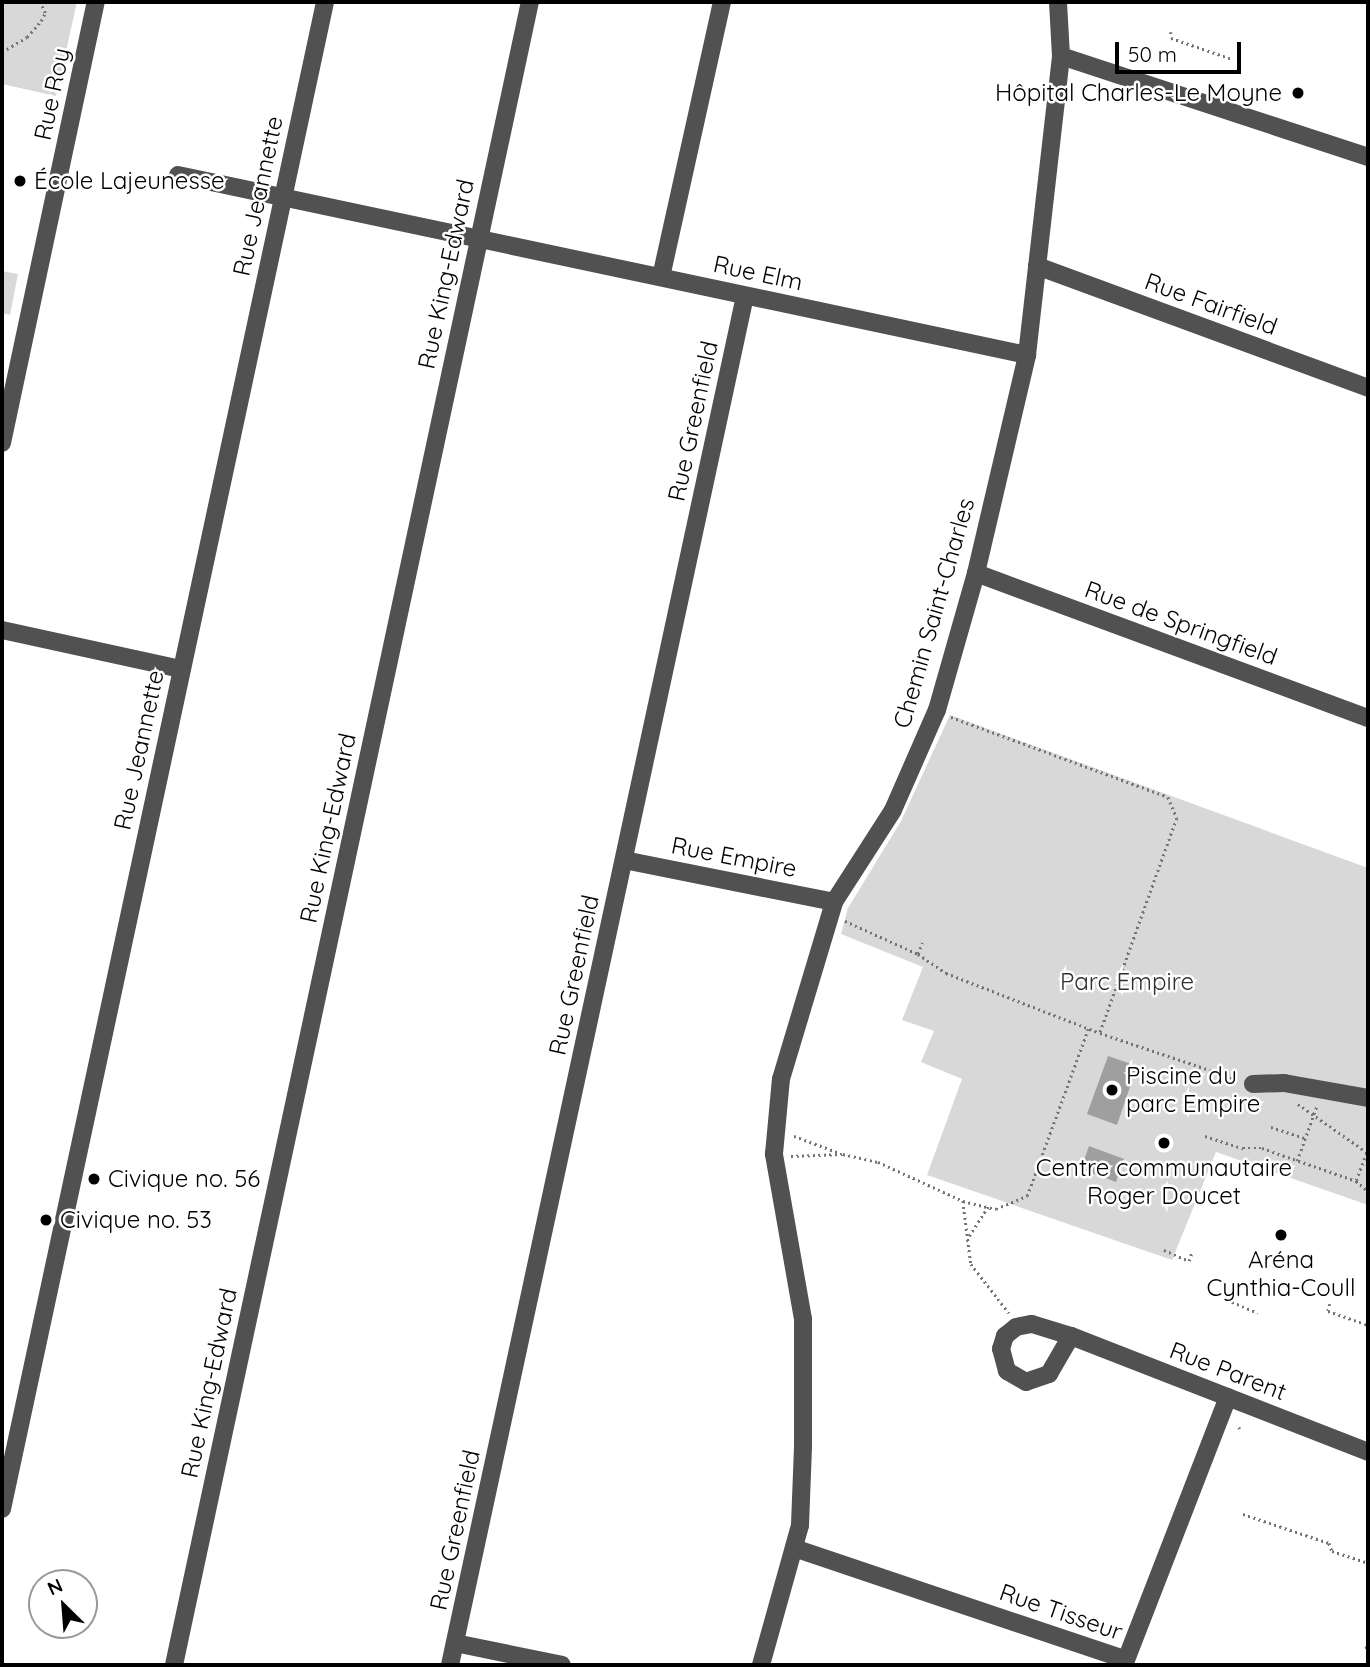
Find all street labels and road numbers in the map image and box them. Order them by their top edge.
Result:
street label: Rue Roy [28,45,76,143]
street label: Rue Jeannette [227,114,289,278]
street label: Rue King-Edward [412,177,480,371]
street label: Rue Elm [711,249,805,297]
street label: Rue Fairfield [1141,267,1281,341]
street label: Rue Greenfield [662,338,724,504]
street label: Chemin Saint-Charles [887,495,981,731]
street label: Rue de Springfield [1081,575,1281,671]
street label: Rue Jeannette [108,668,170,832]
street label: Rue King-Edward [294,731,362,925]
street label: Rue Empire [669,831,799,883]
street label: Rue Greenfield [543,892,605,1058]
street label: Rue King-Edward [175,1286,243,1480]
street label: Rue Parent [1166,1336,1290,1406]
street label: Rue Greenfield [424,1447,486,1613]
street label: Rue Tisseur [996,1578,1126,1646]

